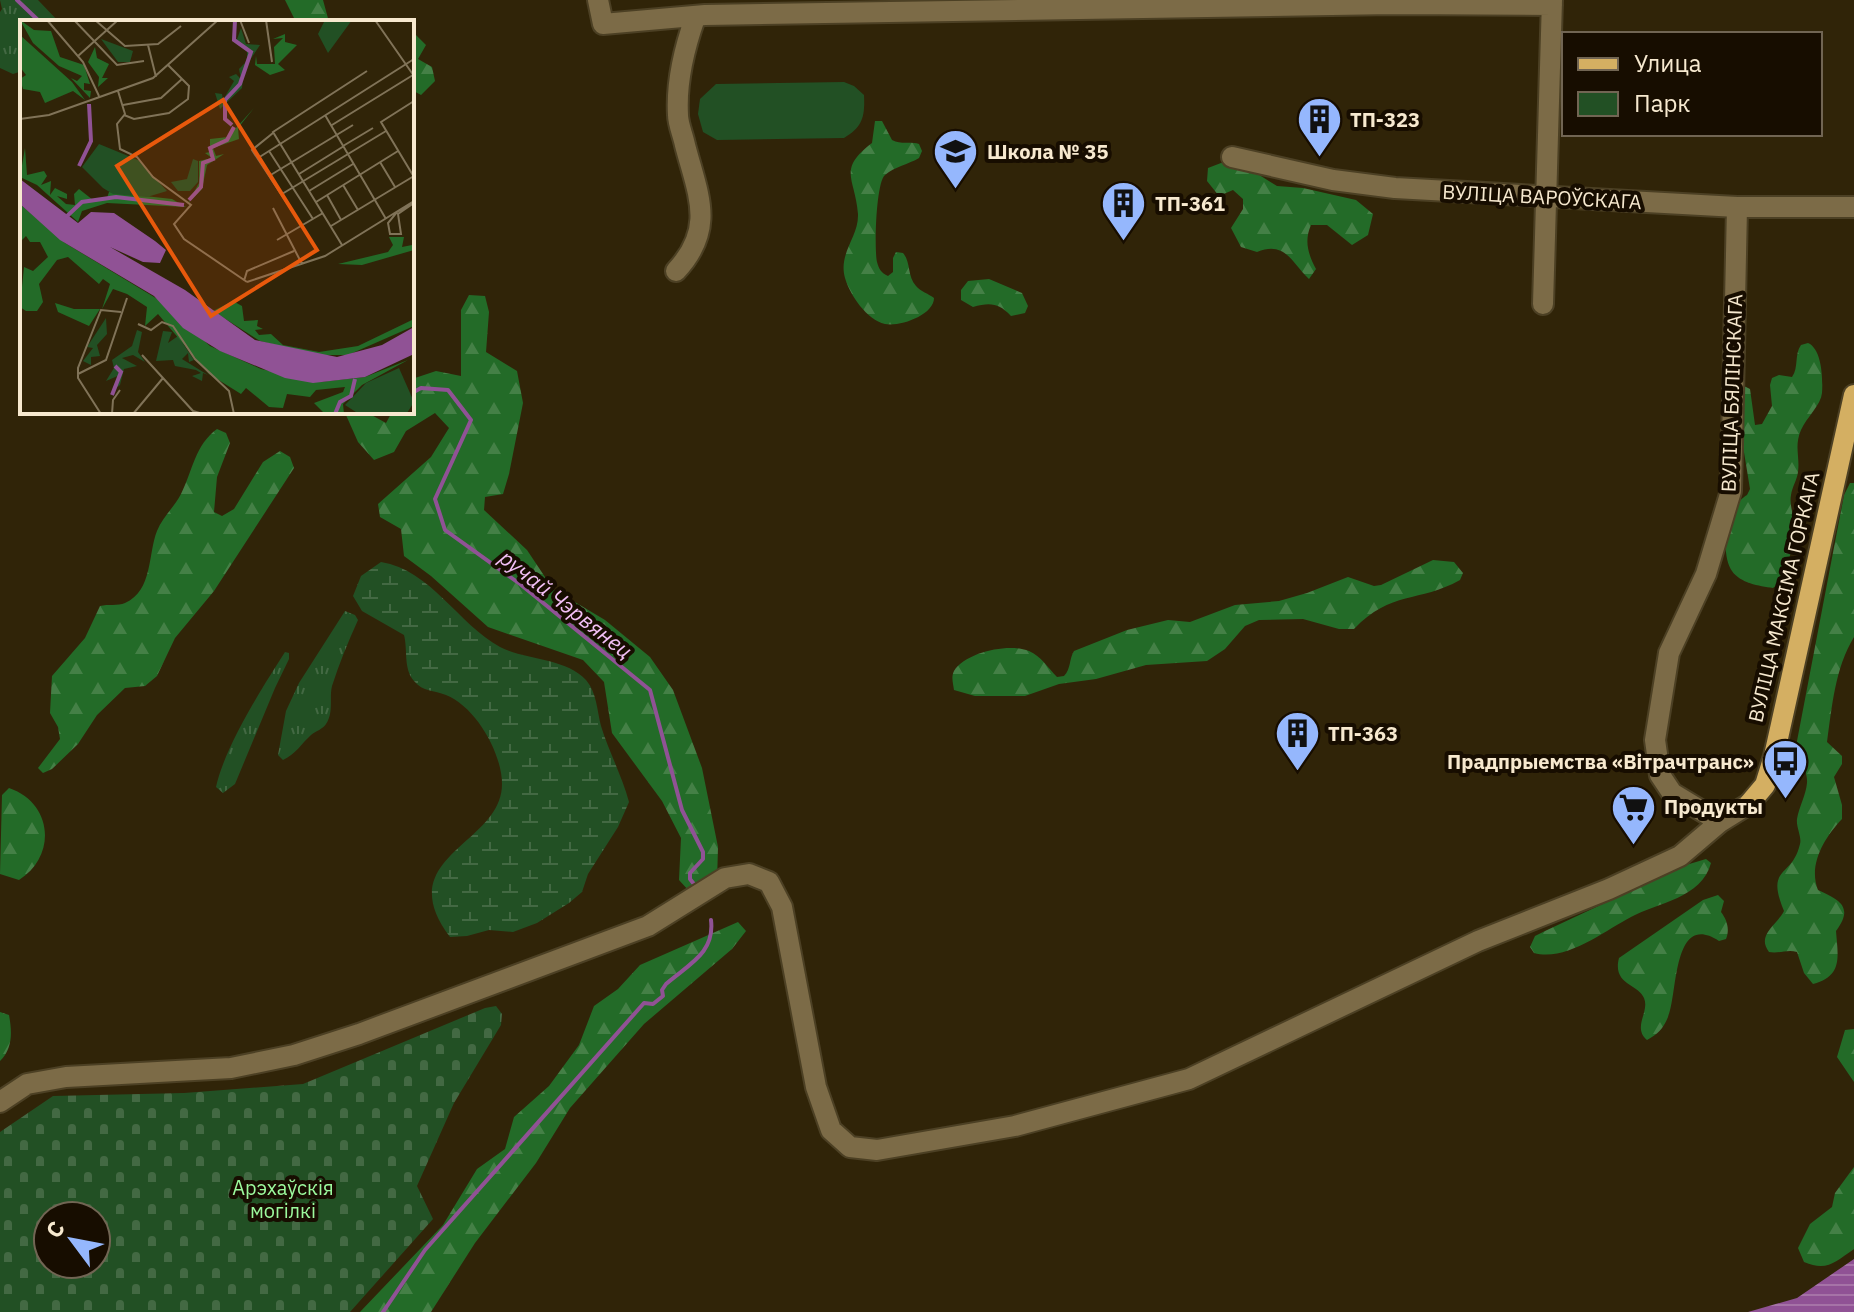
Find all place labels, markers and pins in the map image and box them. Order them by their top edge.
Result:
building icon: ТП-323 [1295,96,1343,159]
place label: ТП-323 [1350,106,1420,133]
school or university icon: Школа № 35 [932,128,980,191]
place label: Школа № 35 [987,138,1109,165]
building icon: ТП-361 [1100,180,1148,243]
place label: ТП-361 [1155,190,1225,217]
building icon: ТП-363 [1273,710,1321,773]
place label: ТП-363 [1328,720,1398,747]
bus stop icon: Прадпрыемства «Вітрачтранс» [1761,738,1809,801]
place label: Прадпрыемства «Вітрачтранс» [1447,748,1754,775]
supermarket icon: Продукты [1609,783,1657,846]
place label: Продукты [1664,793,1763,820]

